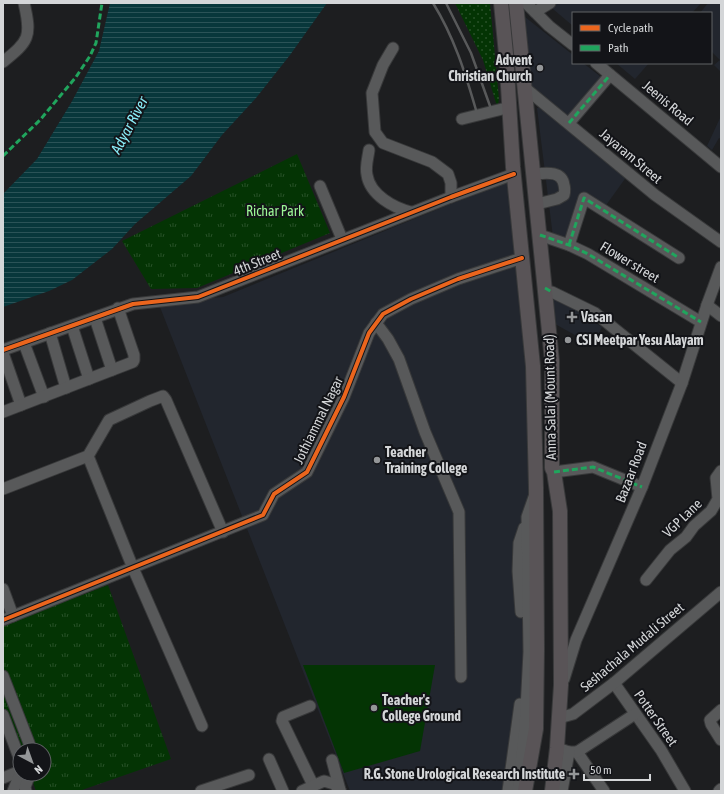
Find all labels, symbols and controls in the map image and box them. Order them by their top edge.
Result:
legend [572,12,712,64]
text: Cycle path [608,21,653,35]
text: Path [608,41,629,55]
place label: Advent Christian Church [448,52,532,84]
marker: Advent Christian Church [535,63,545,73]
street label: Jeenis Road [640,77,696,129]
water label: Adyar River [106,93,151,157]
street label: Jayaram Street [597,125,665,187]
park label: Richar Park [246,203,304,219]
street label: Flower street [598,238,662,286]
street label: 4th Street [231,245,283,279]
place label: Vasan [580,309,612,325]
marker: Vasan [566,311,578,323]
place label: CSI Meetpar Yesu Alayam [576,332,704,348]
street label: Anna Salai (Mount Road) [541,334,559,460]
marker: CSI Meetpar Yesu Alayam [563,335,573,345]
street label: Jothiammal Nagar [290,373,346,466]
street label: Bazaar Road [612,439,650,505]
place label: Teacher Training College [385,444,467,476]
marker: Teacher Training College [372,455,382,465]
street label: VGP Lane [659,496,705,540]
street label: Seshachala Mudali Street [577,599,687,695]
street label: Potter Street [631,687,681,749]
place label: Teacher's College Ground [382,692,461,724]
marker: Teacher's College Ground [369,703,379,713]
north arrow [12,742,52,782]
scale bar [584,756,650,782]
text: N [32,763,45,776]
text: 50 m [590,763,612,777]
place label: R.G. Stone Urological Research Institute [364,766,565,782]
marker: R.G. Stone Urological Research Institute [568,768,580,780]

